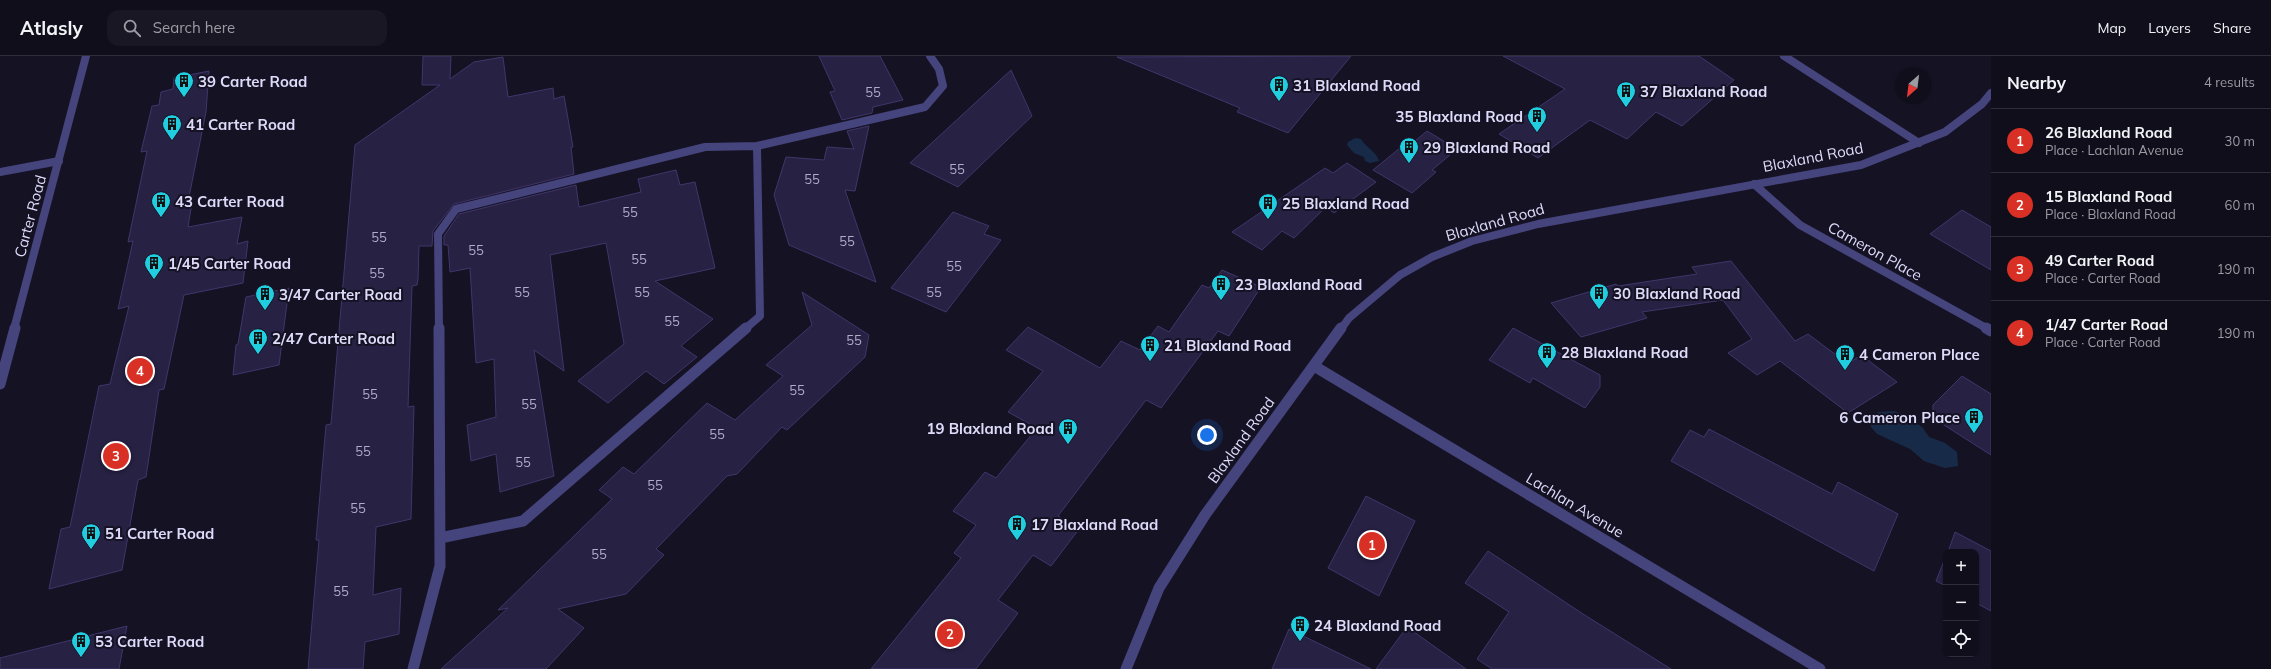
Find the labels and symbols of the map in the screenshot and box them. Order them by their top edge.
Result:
north arrow [1895,68,1931,104]
building icon: 39 Carter Road [173,70,195,98]
place label: 39 Carter Road [198,72,307,91]
building icon: 31 Blaxland Road [1268,74,1290,102]
place label: 31 Blaxland Road [1293,76,1420,95]
building icon: 37 Blaxland Road [1615,80,1637,108]
place label: 37 Blaxland Road [1640,82,1767,101]
house number: 55 [865,84,881,100]
building icon: 35 Blaxland Road [1526,105,1548,133]
place label: 35 Blaxland Road [1396,107,1523,126]
building icon: 41 Carter Road [161,113,183,141]
place label: 41 Carter Road [186,115,295,134]
building icon: 29 Blaxland Road [1398,136,1420,164]
place label: 29 Blaxland Road [1423,138,1550,157]
street label: Blaxland Road [1761,138,1865,176]
house number: 55 [949,161,965,177]
house number: 55 [804,171,820,187]
street label: Carter Road [10,173,50,259]
building icon: 43 Carter Road [150,190,172,218]
place label: 43 Carter Road [175,192,284,211]
building icon: 25 Blaxland Road [1257,192,1279,220]
place label: 25 Blaxland Road [1282,194,1409,213]
street label: Blaxland Road [1443,199,1547,245]
house number: 55 [622,204,638,220]
street label: Cameron Place [1825,217,1925,285]
house number: 55 [371,229,387,245]
house number: 55 [839,233,855,249]
house number: 55 [468,242,484,258]
house number: 55 [631,251,647,267]
building icon: 1/45 Carter Road [143,252,165,280]
place label: 1/45 Carter Road [168,254,291,273]
house number: 55 [946,258,962,274]
house number: 55 [369,265,385,281]
building icon: 23 Blaxland Road [1210,273,1232,301]
place label: 23 Blaxland Road [1235,275,1362,294]
building icon: 30 Blaxland Road [1588,282,1610,310]
building icon: 3/47 Carter Road [254,283,276,311]
house number: 55 [514,284,530,300]
house number: 55 [634,284,650,300]
house number: 55 [926,284,942,300]
place label: 30 Blaxland Road [1613,284,1740,303]
place label: 3/47 Carter Road [279,285,402,304]
house number: 55 [664,313,680,329]
building icon: 2/47 Carter Road [247,327,269,355]
place label: 2/47 Carter Road [272,329,395,348]
house number: 55 [846,332,862,348]
building icon: 21 Blaxland Road [1139,334,1161,362]
place label: 21 Blaxland Road [1164,336,1291,355]
building icon: 28 Blaxland Road [1536,341,1558,369]
place label: 28 Blaxland Road [1561,343,1688,362]
building icon: 4 Cameron Place [1834,343,1856,371]
place label: 4 Cameron Place [1859,345,1980,364]
pin: 4 [127,356,153,386]
house number: 55 [789,382,805,398]
house number: 55 [362,386,378,402]
street label: Blaxland Road [1203,393,1279,487]
house number: 55 [521,396,537,412]
building icon: 6 Cameron Place [1963,406,1985,434]
place label: 6 Cameron Place [1839,408,1960,427]
building icon: 19 Blaxland Road [1057,417,1079,445]
place label: 19 Blaxland Road [927,419,1054,438]
your location [1197,425,1217,445]
house number: 55 [709,426,725,442]
pin: 3 [103,441,129,471]
house number: 55 [355,443,371,459]
house number: 55 [515,454,531,470]
street label: Lachlan Avenue [1523,468,1627,542]
house number: 55 [647,477,663,493]
house number: 55 [350,500,366,516]
building icon: 17 Blaxland Road [1006,513,1028,541]
place label: 17 Blaxland Road [1031,515,1158,534]
building icon: 51 Carter Road [80,522,102,550]
place label: 51 Carter Road [105,524,214,543]
pin: 1 [1359,530,1385,560]
house number: 55 [591,546,607,562]
house number: 55 [333,583,349,599]
building icon: 24 Blaxland Road [1289,614,1311,642]
place label: 24 Blaxland Road [1314,616,1441,635]
pin: 2 [937,619,963,649]
building icon: 53 Carter Road [70,630,92,658]
place label: 53 Carter Road [95,632,204,651]

